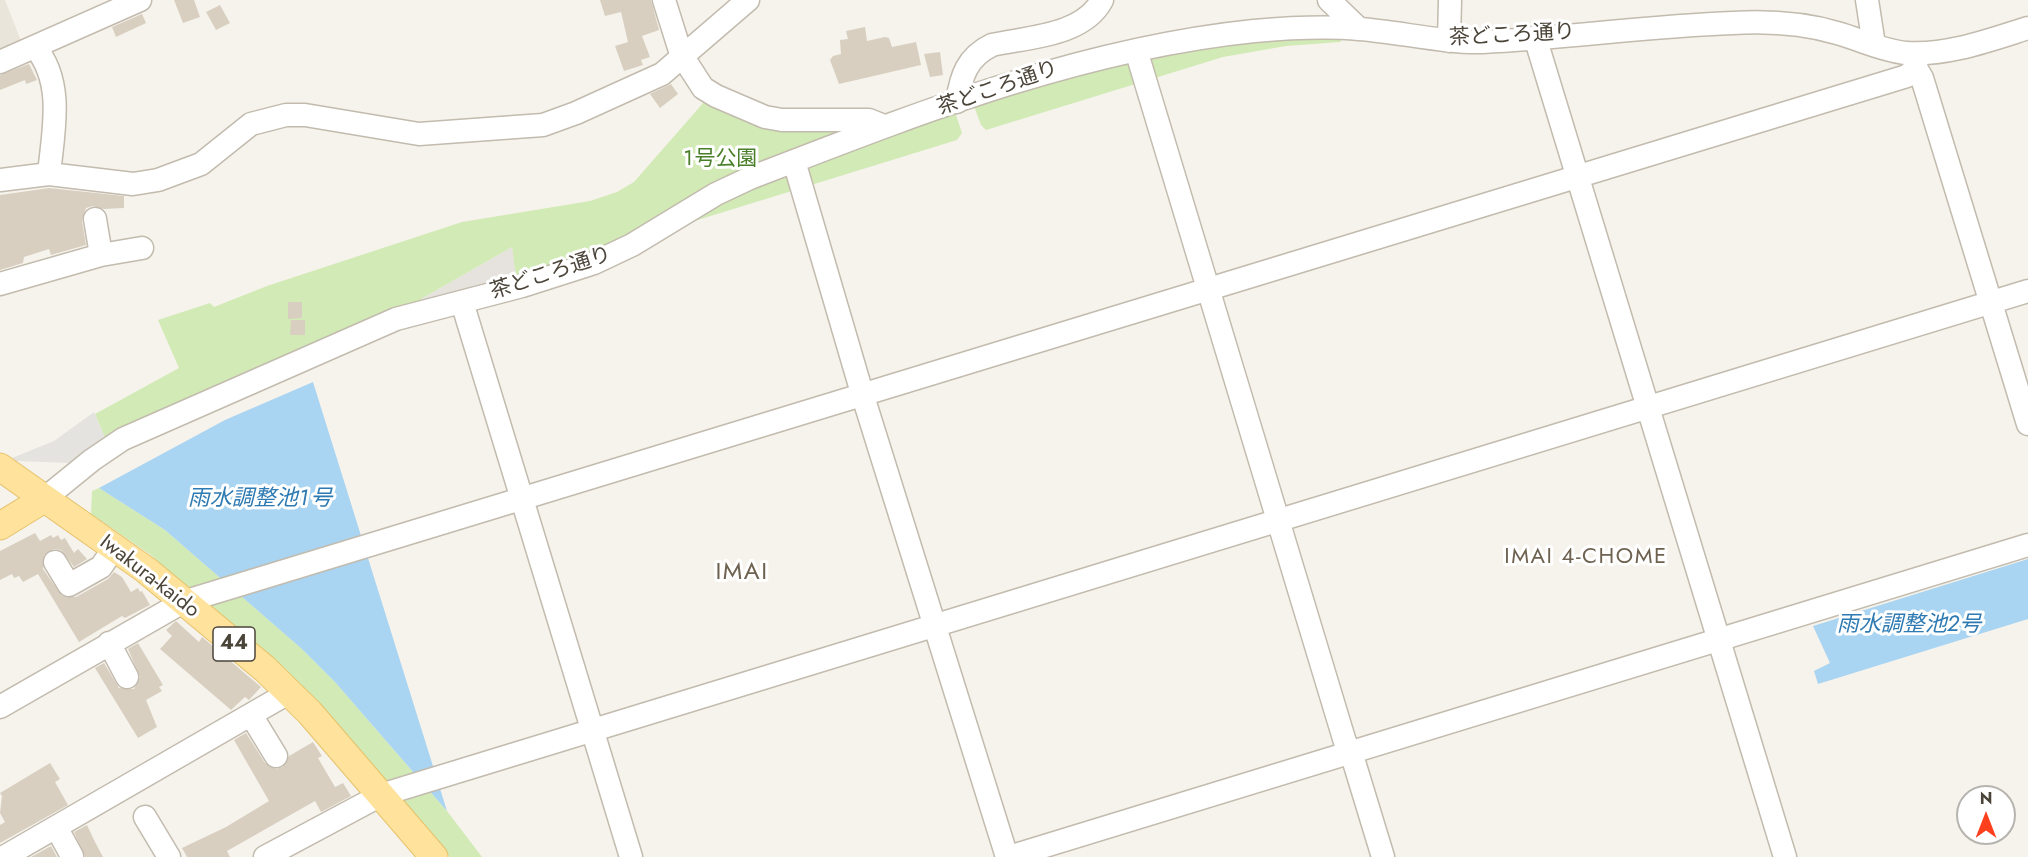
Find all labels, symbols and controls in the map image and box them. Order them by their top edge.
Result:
street label: 茶どころ通り [1448,20,1576,52]
street label: 茶どころ通り [934,57,1062,121]
park label: １号公園 [682,147,758,173]
street label: 茶どころ通り [487,243,615,305]
water label: 雨水調整池１号 [188,487,332,513]
street label: Iwakura-kaido [94,530,204,624]
district label: IMAI 4-CHOME [1504,545,1668,571]
district label: IMAI [715,559,769,587]
water label: 雨水調整池２号 [1837,613,1981,639]
road number: 44 [213,627,255,661]
north arrow [1956,785,2016,845]
text: N [1980,787,1992,810]

